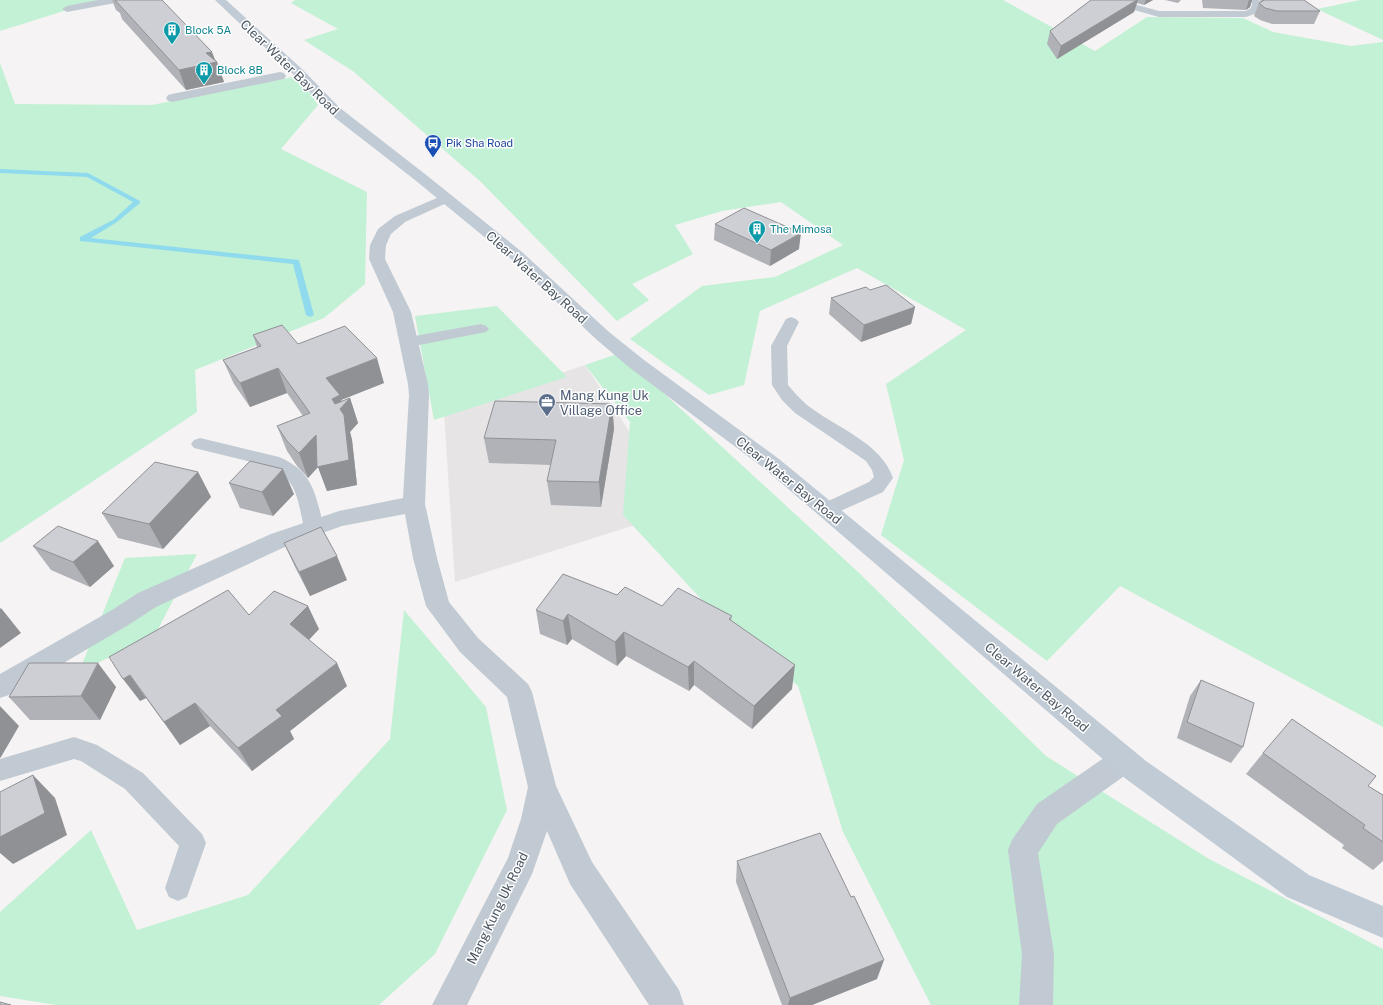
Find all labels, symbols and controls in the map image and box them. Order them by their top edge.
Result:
street label: Clear Water Bay Road [237,17,342,118]
building icon: Block 5A [162,20,182,45]
place label: Block 5A [185,24,231,36]
building icon: Block 8B [194,60,214,85]
place label: Block 8B [217,64,263,76]
bus stop icon: Pik Sha Road [423,133,443,158]
place label: Pik Sha Road [446,137,513,149]
building icon: The Mimosa [747,219,767,244]
place label: The Mimosa [770,223,832,235]
street label: Clear Water Bay Road [483,228,590,327]
place label: Mang Kung Uk Village Office [560,388,649,418]
office icon: Mang Kung Uk Village Office [537,392,557,417]
street label: Clear Water Bay Road [733,433,844,527]
street label: Clear Water Bay Road [982,640,1092,735]
street label: Mang Kung Uk Road [464,850,531,967]

